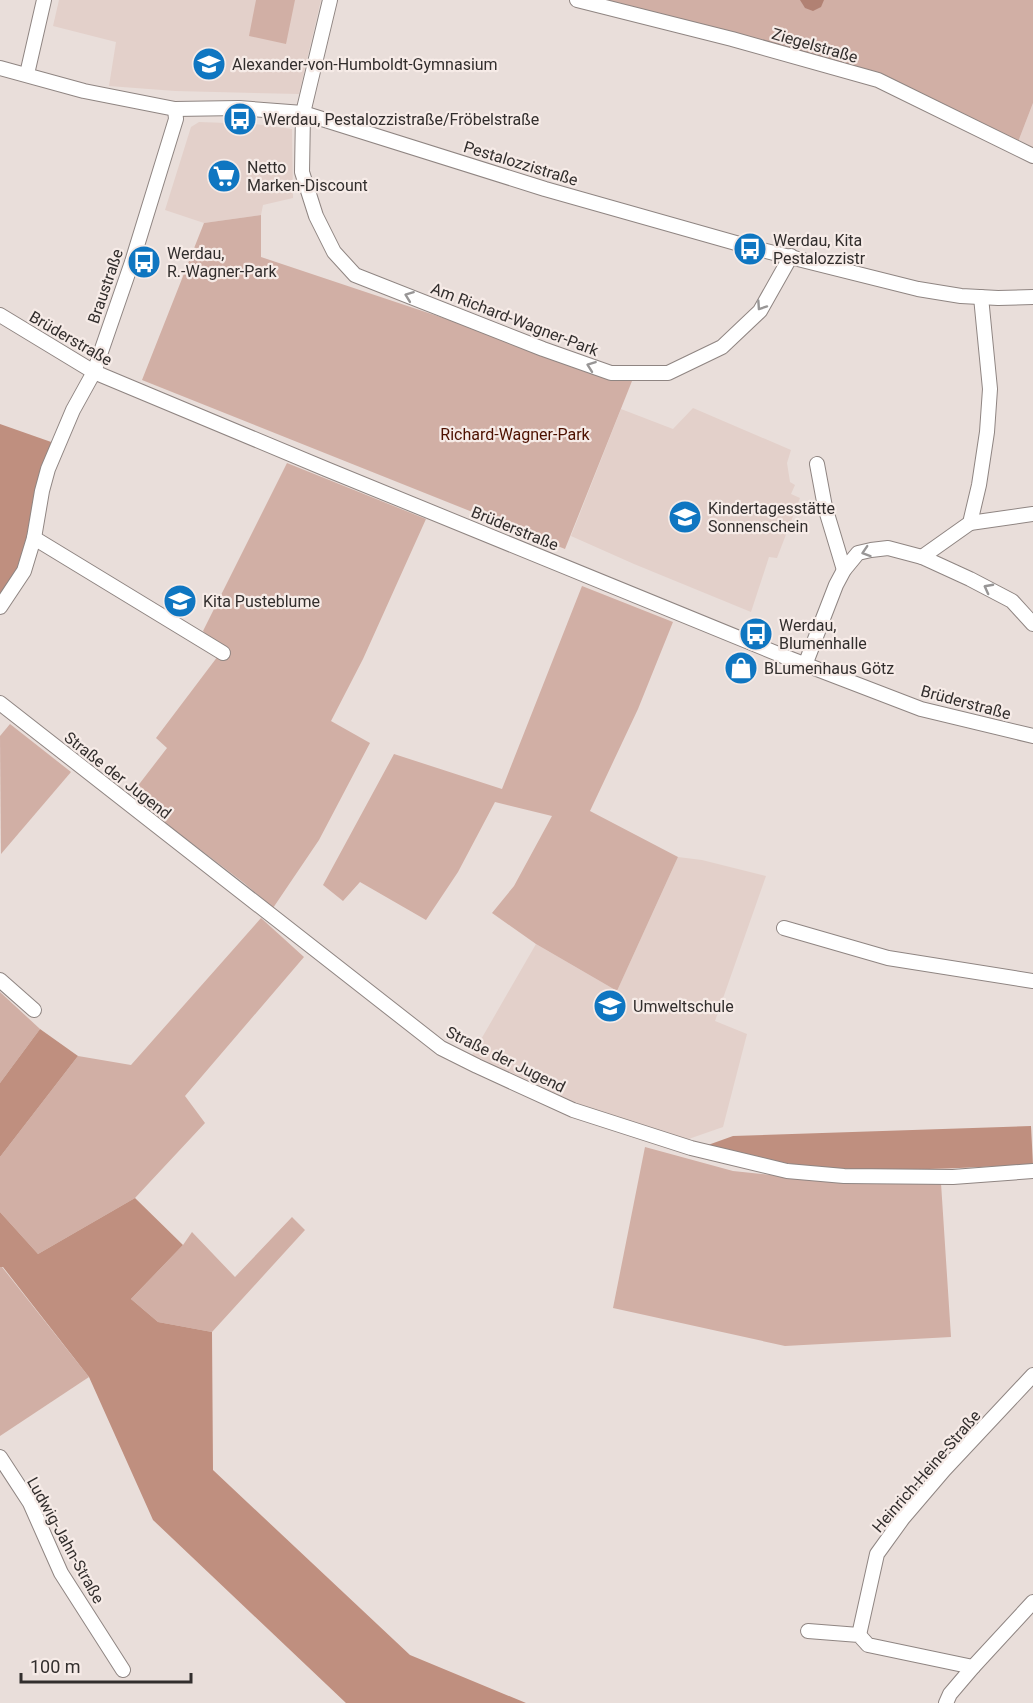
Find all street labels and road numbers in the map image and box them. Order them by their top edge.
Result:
street label: Ziegelstraße [770,24,860,67]
street label: Pestalozzistraße [461,137,580,190]
street label: Braustraße [84,246,127,326]
street label: Am Richard-Wagner-Park [428,279,602,361]
street label: Brüderstraße [26,307,116,370]
street label: Brüderstraße [468,502,561,555]
street label: Brüderstraße [919,681,1013,724]
street label: Straße der Jugend [60,728,175,823]
street label: Straße der Jugend [443,1022,569,1097]
street label: Heinrich-Heine-Straße [868,1406,985,1536]
street label: Ludwig-Jahn-Straße [23,1474,108,1607]

